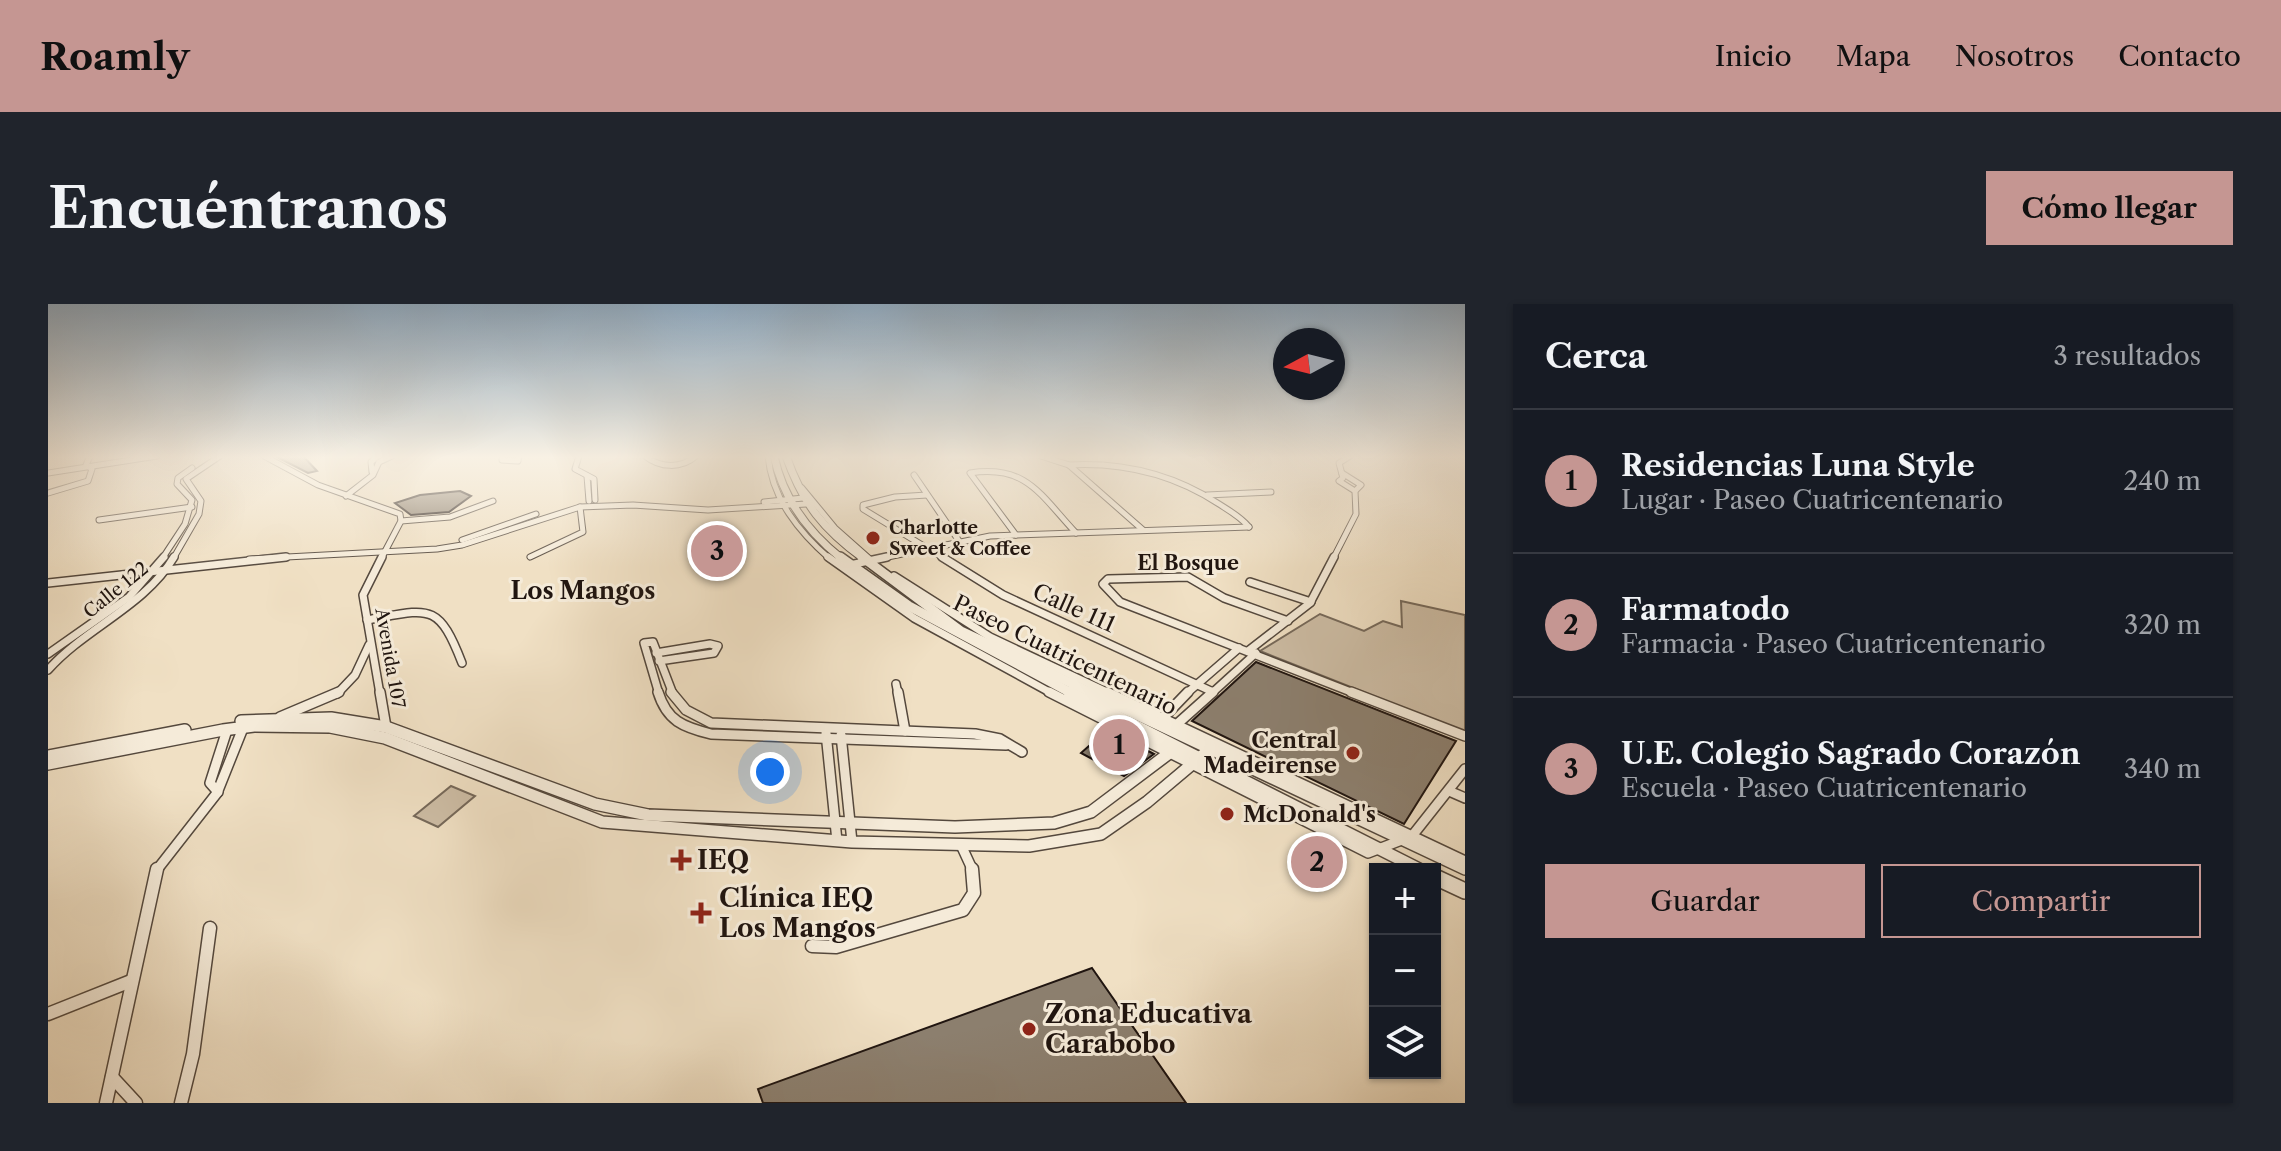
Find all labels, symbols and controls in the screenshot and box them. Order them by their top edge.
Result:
text: Roamly [40,33,189,80]
text: Inicio [1715,39,1792,73]
text: Mapa [1836,39,1911,73]
text: Nosotros [1955,39,2074,73]
text: Contacto [2118,39,2241,73]
button: Cómo llegar [1986,171,2233,245]
text: Encuéntranos [48,174,448,243]
north arrow [1273,328,1345,400]
text: Cerca [1545,335,1647,377]
text: 3 resultados [2054,340,2201,372]
text: Residencias Luna Style [1621,447,1975,484]
text: 1 [1565,465,1577,497]
text: 240 m [2123,465,2201,497]
text: Lugar · Paseo Cuatricentenario [1621,484,2003,516]
place label: Charlotte Sweet & Coffee [889,517,1031,560]
pin: 3 [691,521,743,581]
marker: Charlotte Sweet & Coffee [864,529,882,547]
district label: El Bosque [1137,551,1239,575]
street label: Calle 122 [79,557,153,623]
district label: Los Mangos [511,576,655,605]
street label: Calle 111 [1029,578,1119,638]
street label: Paseo Cuatricentenario [949,589,1181,721]
text: Farmatodo [1621,591,1790,628]
street label: Avenida 107 [370,605,410,710]
text: 2 [1563,609,1579,641]
text: 320 m [2124,609,2201,641]
text: Farmacia · Paseo Cuatricentenario [1621,628,2046,660]
pin: 1 [1093,715,1145,775]
place label: Central Madeirense [1203,727,1337,779]
text: U.E. Colegio Sagrado Corazón [1621,735,2081,772]
marker: Central Madeirense [1344,744,1362,762]
your location [750,752,790,792]
text: 3 [1564,753,1578,785]
text: 340 m [2124,753,2201,785]
text: Escuela · Paseo Cuatricentenario [1621,772,2027,804]
place label: McDonald's [1243,801,1376,828]
marker: McDonald's [1218,805,1236,823]
pin: 2 [1291,832,1343,892]
place label: IEQ [697,844,749,876]
marker: IEQ [672,851,690,869]
map controls [1369,863,1441,1079]
button: + [1369,863,1441,935]
button: Guardar [1545,864,1865,938]
button: Compartir [1881,864,2201,938]
place label: Clínica IEQ Los Mangos [719,882,876,944]
marker: Clínica IEQ Los Mangos [690,902,712,924]
button: − [1369,935,1441,1007]
place label: Zona Educativa Carabobo [1045,998,1253,1060]
button: layers [1369,1007,1441,1079]
marker: Zona Educativa Carabobo [1020,1020,1038,1038]

